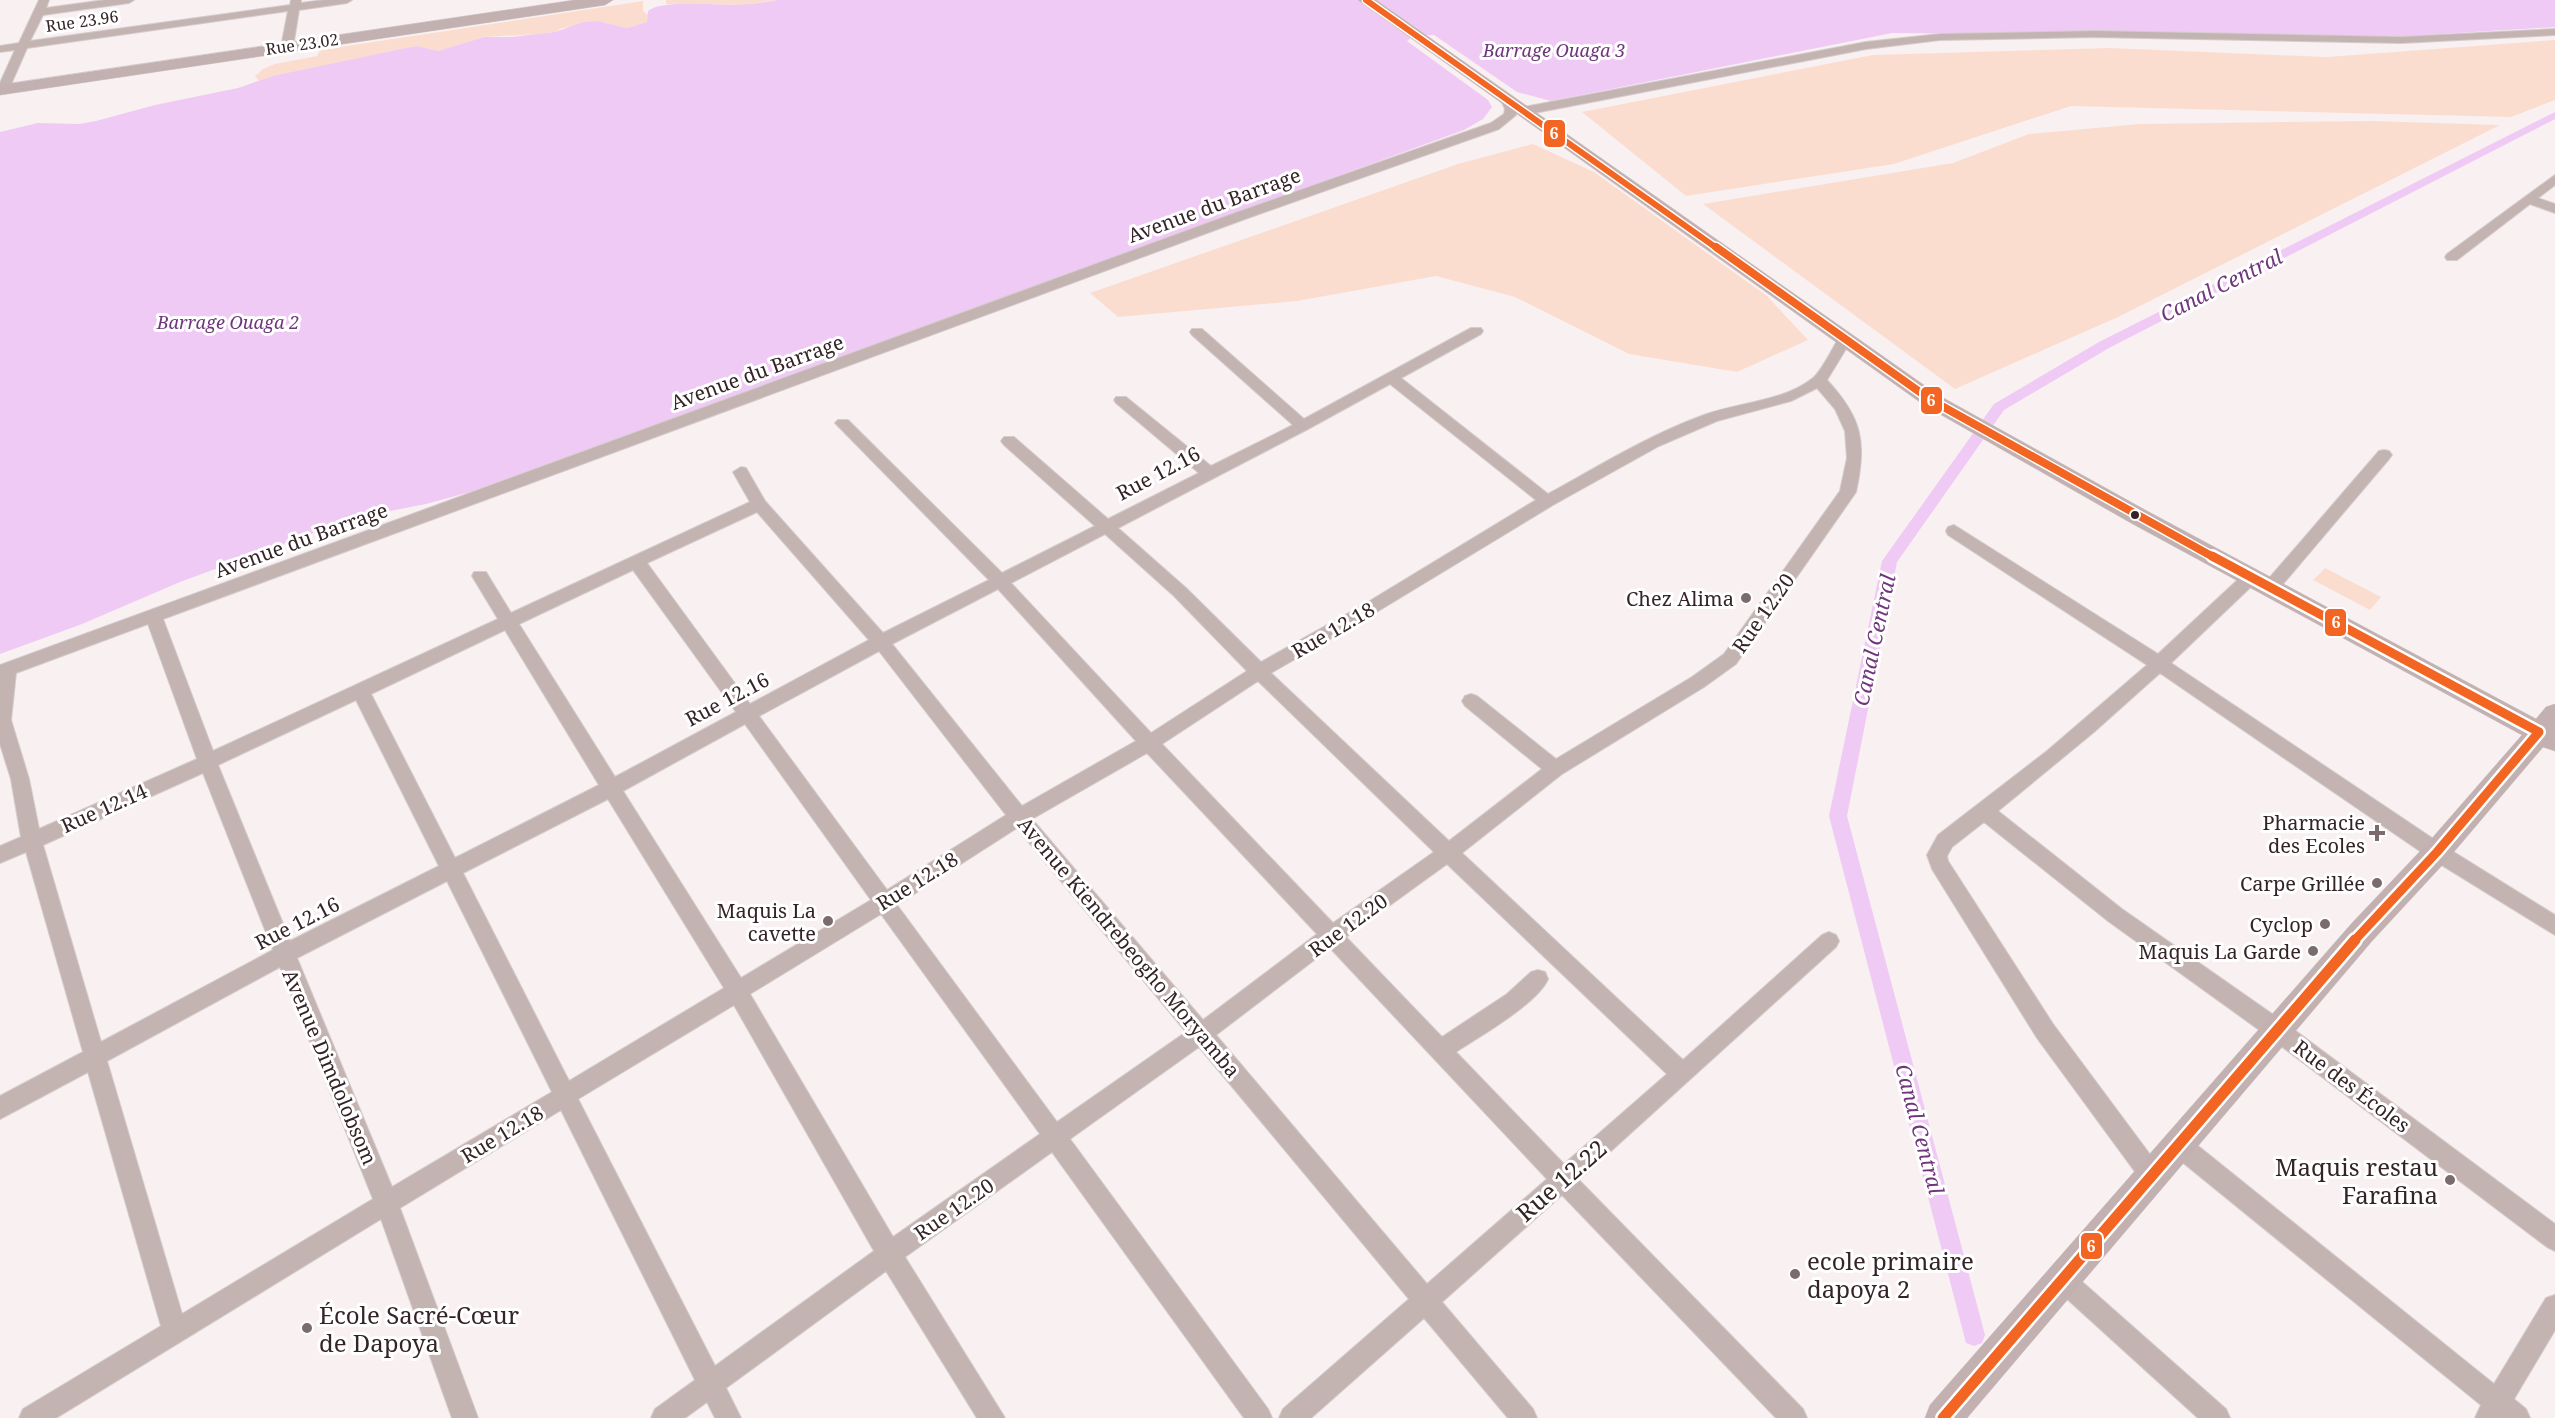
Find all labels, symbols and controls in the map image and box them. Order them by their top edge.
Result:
street label: Rue 23.96 [44,5,120,37]
street label: Rue 23.02 [264,28,340,60]
water label: Barrage Ouaga 3 [1482,38,1625,62]
line badge: 6 [1543,119,1566,148]
text: 6 [1549,122,1559,144]
street label: Avenue du Barrage [1124,161,1304,249]
water label: Canal Central [2155,242,2287,328]
water label: Barrage Ouaga 2 [156,310,299,334]
street label: Avenue du Barrage [667,328,847,416]
line badge: 6 [1920,386,1943,415]
text: 6 [1926,389,1936,411]
street label: Rue 12.16 [1111,440,1205,506]
street label: Avenue du Barrage [211,496,391,584]
unlabelled marker [2129,509,2141,521]
street label: Rue 12.20 [1726,568,1800,658]
water label: Canal Central [1846,571,1902,708]
place label: Chez Alima [1626,585,1734,612]
marker: Chez Alima [1739,591,1753,605]
street label: Rue 12.18 [1287,595,1379,665]
line badge: 6 [2324,608,2347,637]
text: 6 [2331,611,2341,633]
street label: Rue 12.16 [680,666,774,732]
street label: Rue 12.14 [57,777,151,839]
place label: Pharmacie des Ecoles [2262,809,2365,859]
street label: Avenue Kiendrebeogho Moryamba [1012,811,1246,1083]
marker: Pharmacie des Ecoles [2370,826,2384,840]
street label: Rue 12.18 [871,845,963,917]
place label: Carpe Grillée [2240,870,2365,897]
marker: Carpe Grillée [2370,876,2384,890]
street label: Rue 12.20 [1303,887,1393,963]
street label: Rue 12.16 [250,890,344,956]
place label: Maquis La cavette [717,897,816,947]
place label: Cyclop [2250,911,2313,938]
marker: Maquis La cavette [821,914,835,928]
marker: Cyclop [2318,917,2332,931]
place label: Maquis La Garde [2139,938,2301,965]
marker: Maquis La Garde [2306,944,2320,958]
street label: Avenue Dimdolobsom [277,965,383,1169]
street label: Rue des Écoles [2288,1033,2416,1139]
water label: Canal Central [1889,1061,1951,1198]
street label: Rue 12.18 [456,1099,548,1169]
street label: Rue 12.22 [1509,1132,1613,1228]
place label: Maquis restau Farafina [2275,1150,2438,1211]
street label: Rue 12.20 [909,1172,999,1246]
marker: Maquis restau Farafina [2443,1173,2457,1187]
line badge: 6 [2080,1232,2103,1260]
text: 6 [2086,1235,2096,1257]
place label: ecole primaire dapoya 2 [1807,1244,1974,1305]
marker: ecole primaire dapoya 2 [1788,1267,1802,1281]
place label: École Sacré-Cœur de Dapoya [319,1298,519,1359]
marker: École Sacré-Cœur de Dapoya [300,1321,314,1335]

